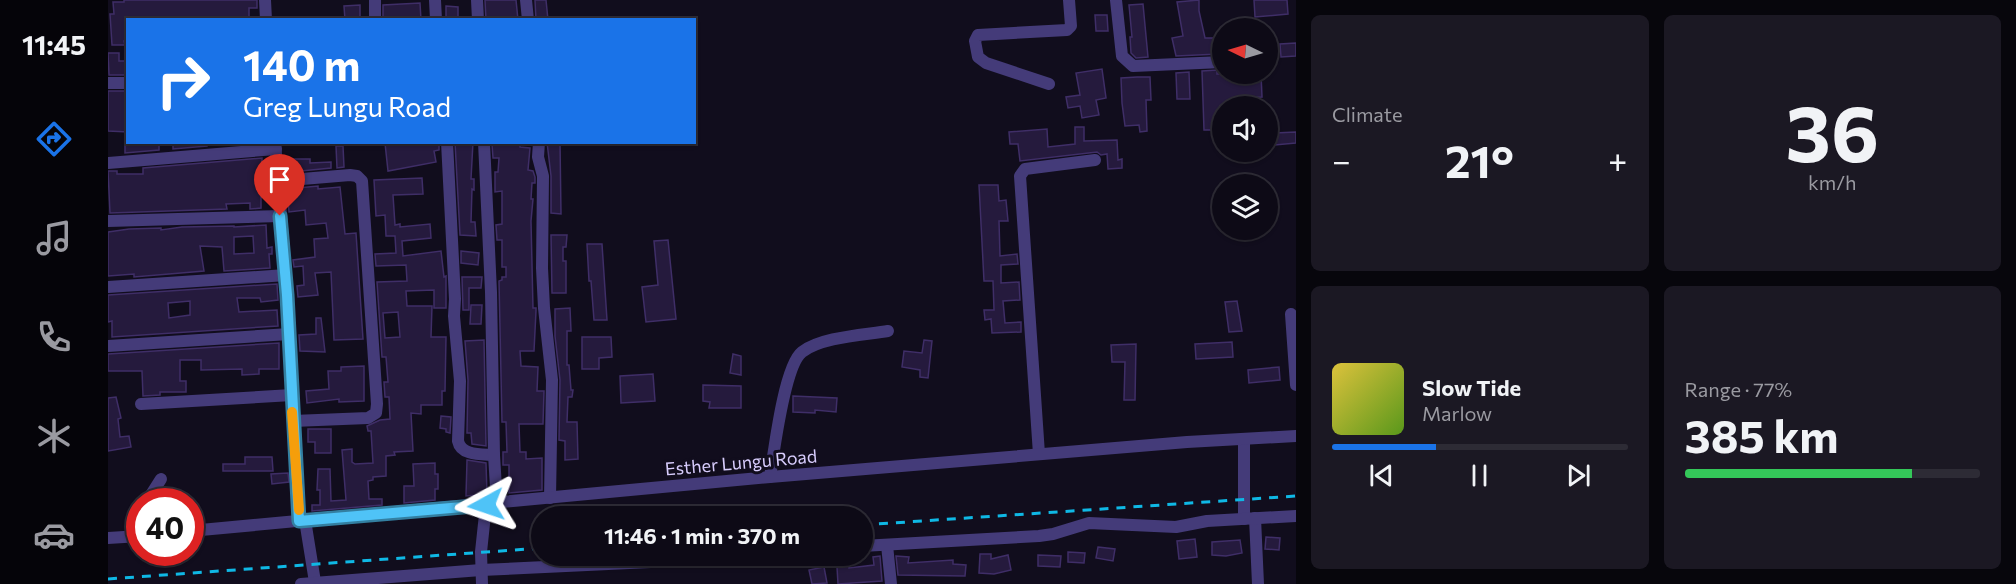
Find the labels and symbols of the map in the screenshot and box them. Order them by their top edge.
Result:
north arrow [1212,18,1278,84]
pin [254,154,305,216]
street label: Esther Lungu Road [664,444,818,480]
position arrow [454,473,518,537]
speed limit sign: 40 [126,488,204,566]

